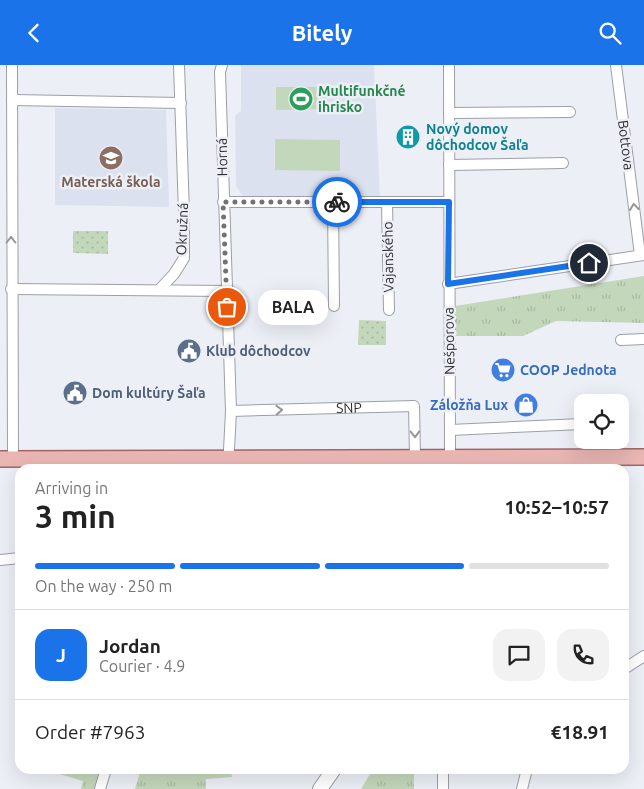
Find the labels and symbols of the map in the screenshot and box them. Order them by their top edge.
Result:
place label: Multifunkčné ihrisko [318,83,406,115]
sports icon: Multifunkčné ihrisko [288,86,314,112]
street label: Bottova [615,119,637,171]
place label: Nový domov dôchodcov Šaľa [426,121,529,153]
building icon: Nový domov dôchodcov Šaľa [395,124,421,150]
street label: Horná [214,138,230,176]
school or university icon: Materská škola [98,145,124,171]
place label: Materská škola [61,174,161,190]
courier [312,177,362,227]
street label: Okružná [173,202,191,256]
one-way arrow [629,203,640,211]
street label: Vajanského [379,221,397,293]
one-way arrow [6,236,16,244]
pin [568,242,610,284]
pin [206,286,248,328]
callout: BALA [257,289,327,325]
street label: Nešporova [440,307,458,375]
public building icon: Klub dôchodcov [176,338,202,364]
place label: Klub dôchodcov [206,343,311,359]
supermarket icon: COOP Jednota [490,357,516,383]
place label: COOP Jednota [520,362,617,378]
public building icon: Dom kultúry Šaľa [62,380,88,406]
place label: Dom kultúry Šaľa [92,384,206,401]
shop icon: Záložňa Lux [513,392,539,418]
place label: Záložňa Lux [430,397,508,413]
street label: SNP [336,399,362,416]
one-way arrow [276,405,284,415]
one-way arrow [409,430,420,438]

